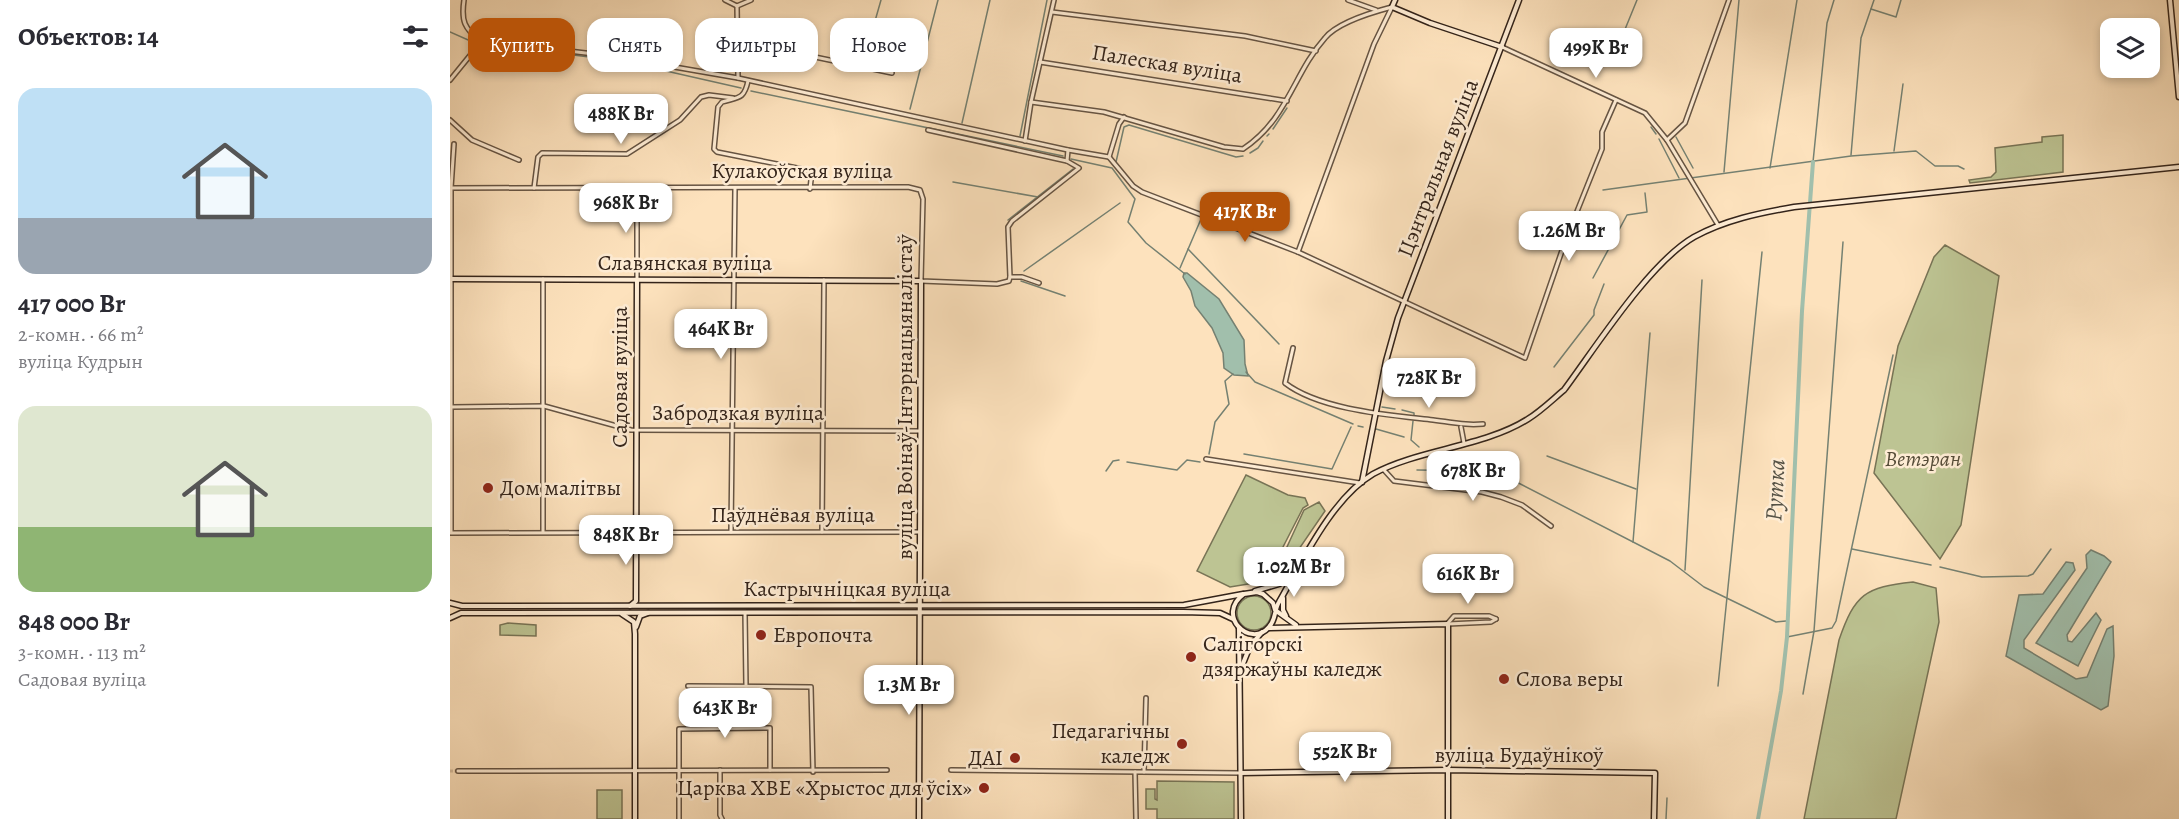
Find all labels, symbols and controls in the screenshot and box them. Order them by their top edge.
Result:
chip: Купить [468,18,575,72]
chip: Снять [587,18,683,72]
chip: Фильтры [695,18,818,72]
chip: Новое [830,18,928,72]
map controls [2100,18,2160,78]
button: layers [2100,18,2160,78]
text: Объектов: 14 [18,19,159,54]
icon: filters [399,20,432,53]
pin: 499K Br [1541,28,1651,79]
text: 499K Br [1563,34,1629,61]
street label: Палеская вуліца [1090,37,1245,91]
street label: Цэнтральная вуліца [1390,74,1486,261]
pin: 488K Br [566,94,676,145]
text: 488K Br [588,100,654,127]
icon: home [171,127,279,235]
street label: Кулакоўская вуліца [711,156,894,186]
pin: 968K Br [571,183,681,234]
text: 968K Br [593,189,659,216]
pin: 417K Br [1190,192,1300,243]
text: 417K Br [1214,198,1276,225]
pin: 1.26M Br [1507,211,1631,262]
text: 1.26M Br [1533,217,1605,244]
street label: вуліца Воінаў-Інтэрнацыяналістаў [890,233,920,560]
street label: Славянская вуліца [598,248,773,278]
text: 417 000 Br [18,286,126,321]
street label: Садовая вуліца [605,305,635,448]
pin: 464K Br [666,309,776,360]
text: 464K Br [688,315,754,342]
text: 2-комн. · 66 m² [18,321,143,348]
text: вуліца Кудрын [18,348,143,375]
pin: 728K Br [1374,358,1484,409]
text: 728K Br [1396,364,1462,391]
street label: Забродзкая вуліца [652,398,825,428]
park label: Ветэран [1885,444,1961,474]
icon: home [171,445,279,553]
pin: 678K Br [1418,451,1528,502]
text: 678K Br [1441,457,1505,484]
water label: Рутка [1757,458,1793,522]
place label: Дом малітвы [500,473,621,503]
marker: Дом малітвы [481,481,495,495]
street label: Паўднёвая вуліца [711,500,876,530]
pin: 848K Br [571,515,681,566]
text: 848K Br [593,521,659,548]
pin: 1.02M Br [1232,547,1356,598]
text: 1.02M Br [1257,553,1331,580]
pin: 616K Br [1413,554,1523,605]
text: 616K Br [1436,560,1500,587]
street label: Кастрычніцкая вуліца [743,574,952,604]
text: 848 000 Br [18,604,130,639]
place label: Европочта [773,620,873,650]
marker: Европочта [754,628,768,642]
place label: Салігорскі дзяржаўны каледж [1202,629,1383,684]
text: 3-комн. · 113 m² [18,639,146,666]
marker: Салігорскі дзяржаўны каледж [1184,650,1198,664]
place label: Слова веры [1516,664,1624,694]
pin: 1.3M Br [854,665,964,716]
text: Садовая вуліца [18,666,147,693]
text: 1.3M Br [878,671,940,698]
marker: Слова веры [1497,672,1511,686]
pin: 643K Br [670,688,780,739]
text: 643K Br [693,694,757,721]
place label: Педагагічны каледж [1051,716,1170,771]
pin: 552K Br [1290,732,1400,783]
marker: Педагагічны каледж [1175,737,1189,751]
text: 552K Br [1313,738,1377,765]
street label: вуліца Будаўнікоў [1435,740,1604,770]
place label: ДАІ [968,743,1003,773]
marker: ДАІ [1008,751,1022,765]
place label: Царква ХВЕ «Хрыстос для ўсіх» [677,773,972,803]
marker: Царква ХВЕ «Хрыстос для ўсіх» [977,781,991,795]

